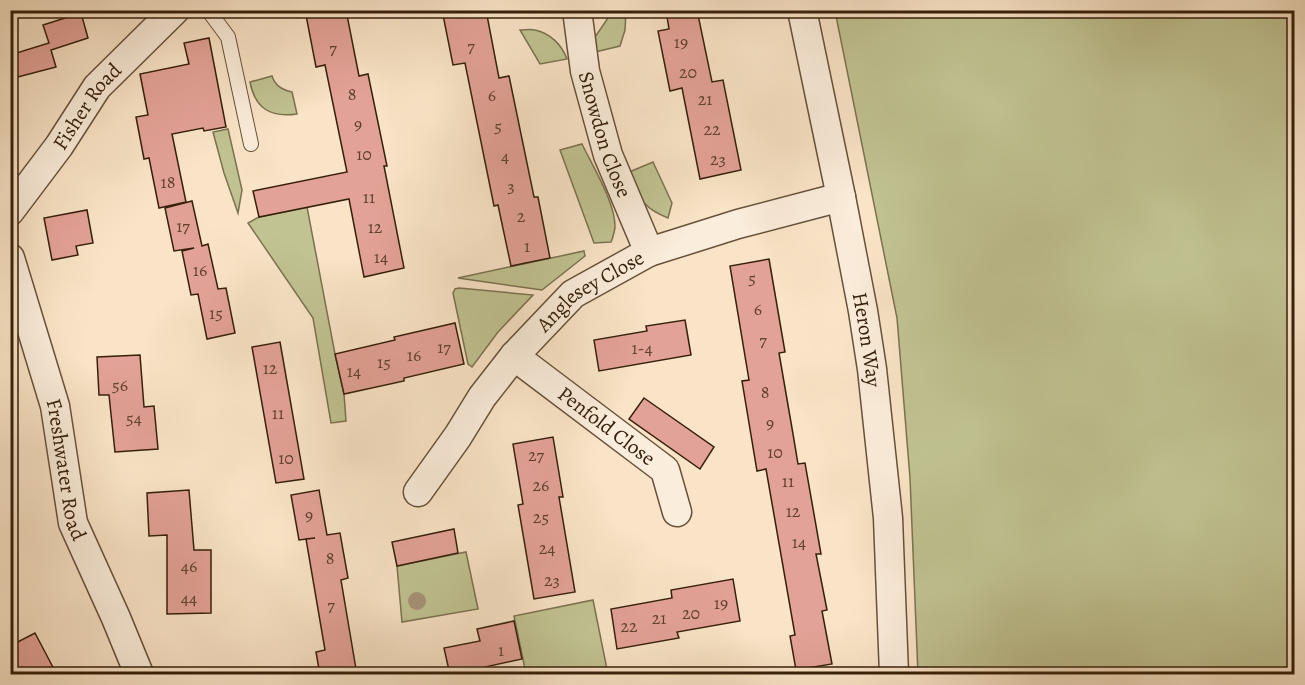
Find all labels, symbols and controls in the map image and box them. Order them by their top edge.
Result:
house number: 19 [674,30,688,54]
house number: 7 [467,34,475,58]
house number: 7 [329,36,337,60]
street label: Fisher Road [46,56,128,155]
house number: 20 [679,60,697,84]
street label: Snowdon Close [572,68,638,202]
house number: 8 [348,82,356,106]
house number: 6 [488,83,496,107]
house number: 21 [698,87,712,111]
house number: 9 [354,112,362,136]
house number: 5 [494,114,502,138]
house number: 22 [703,117,721,141]
house number: 10 [356,142,372,166]
house number: 4 [501,144,509,168]
house number: 23 [710,147,726,171]
house number: 18 [161,170,175,194]
house number: 3 [507,174,515,198]
house number: 11 [363,185,375,209]
house number: 2 [517,204,526,228]
house number: 17 [176,214,190,238]
house number: 12 [368,215,383,239]
house number: 1 [524,234,530,258]
street label: Anglesey Close [529,244,649,339]
house number: 14 [374,245,388,269]
house number: 16 [193,258,207,282]
house number: 5 [748,266,756,290]
street label: Heron Way [846,290,888,389]
house number: 6 [754,297,762,321]
house number: 15 [209,301,223,325]
house number: 7 [759,328,767,352]
house number: 17 [437,335,451,359]
house number: 1-4 [631,336,653,360]
house number: 16 [407,343,421,367]
house number: 15 [377,350,391,374]
house number: 12 [263,356,278,380]
house number: 14 [347,359,361,383]
house number: 56 [112,373,128,397]
street label: Penfold Close [552,380,661,472]
house number: 8 [761,380,769,404]
street label: Freshwater Road [39,395,93,546]
house number: 11 [272,401,284,425]
house number: 54 [126,406,142,430]
house number: 9 [766,411,774,435]
house number: 10 [767,440,783,464]
house number: 27 [528,443,544,467]
house number: 10 [278,446,294,470]
house number: 11 [782,469,794,493]
house number: 26 [533,473,549,497]
house number: 12 [786,499,801,523]
house number: 9 [305,503,313,527]
house number: 25 [533,505,549,529]
house number: 14 [792,530,806,554]
house number: 24 [539,536,555,560]
house number: 8 [326,546,334,570]
house number: 46 [181,554,197,578]
house number: 23 [544,568,560,592]
house number: 44 [181,586,197,610]
house number: 19 [714,591,728,615]
house number: 7 [327,593,335,617]
house number: 20 [682,601,700,625]
house number: 21 [652,606,666,630]
house number: 22 [620,614,638,638]
house number: 1 [498,638,504,662]

